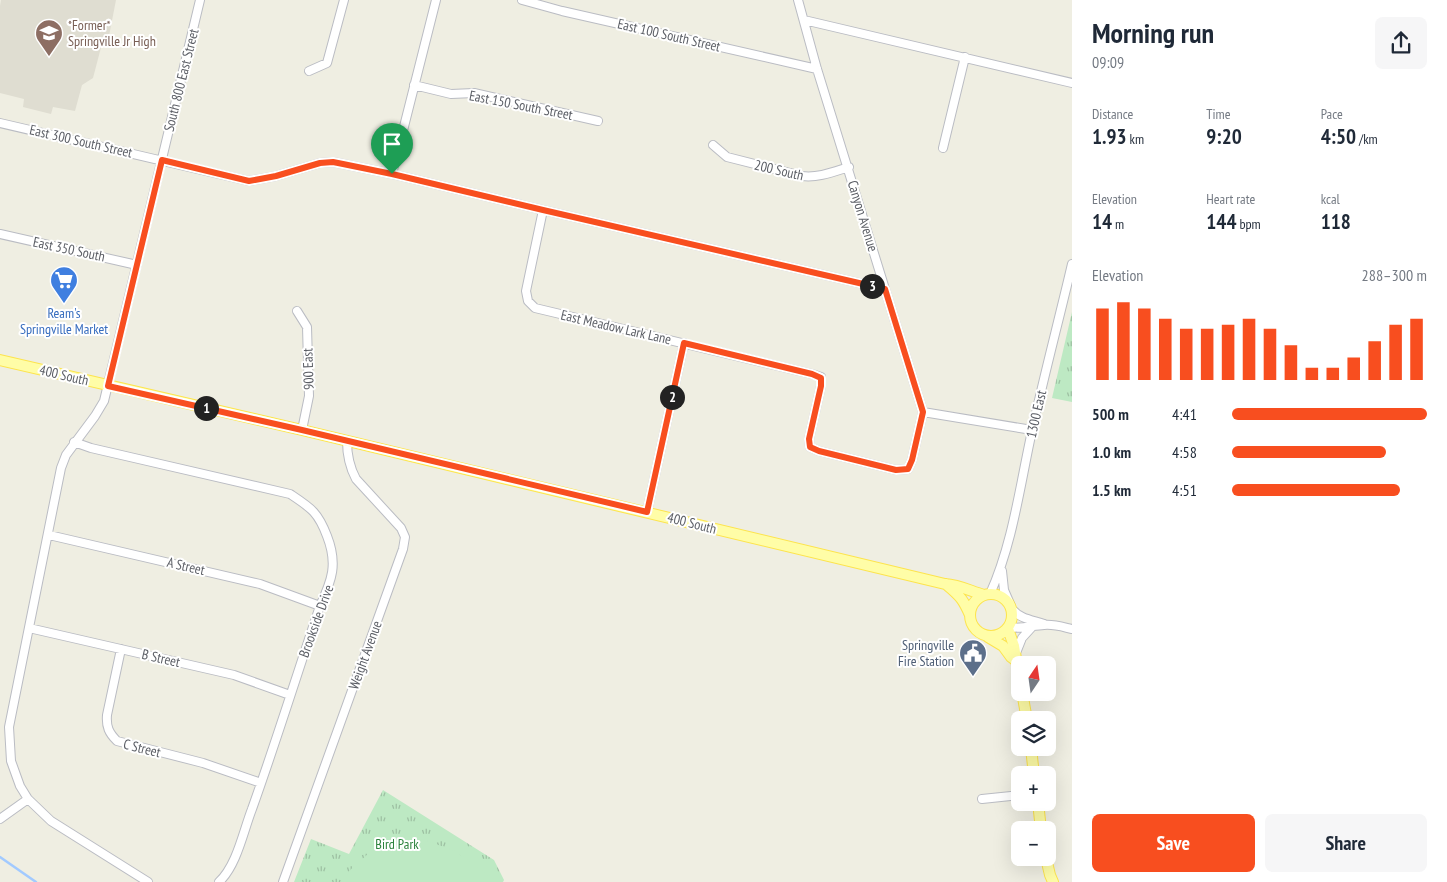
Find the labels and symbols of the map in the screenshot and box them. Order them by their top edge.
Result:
street label: East 100 South Street [616,14,722,56]
place label: *Former* Springville Jr High [68,16,156,50]
school or university icon: *Former* Springville Jr High [34,18,64,57]
street label: South 800 East Street [160,27,202,133]
street label: East 150 South Street [468,86,574,124]
street label: East 300 South Street [28,120,134,162]
pin [371,123,413,174]
street label: 200 South [753,156,805,184]
street label: Canyon Avenue [844,178,882,254]
street label: East 350 South [31,233,107,265]
supermarket icon: Ream's Springville Market [49,265,79,304]
pin: 3 [860,274,884,298]
place label: Ream's Springville Market [20,304,108,338]
street label: East Meadow Lark Lane [559,306,673,348]
street label: 900 East [298,348,318,390]
street label: 400 South [38,361,90,389]
pin: 2 [660,384,684,410]
street label: 1300 East [1022,388,1050,440]
pin: 1 [194,396,218,420]
street label: 400 South [666,508,718,538]
street label: A Street [165,553,207,579]
street label: Brookside Drive [295,582,338,660]
street label: Weight Avenue [344,618,386,692]
place label: Springville Fire Station [898,636,954,670]
public building icon: Springville Fire Station [958,638,988,677]
street label: B Street [140,645,182,671]
north arrow [1011,656,1056,701]
street label: C Street [121,735,163,761]
park label: Bird Park [375,835,419,853]

